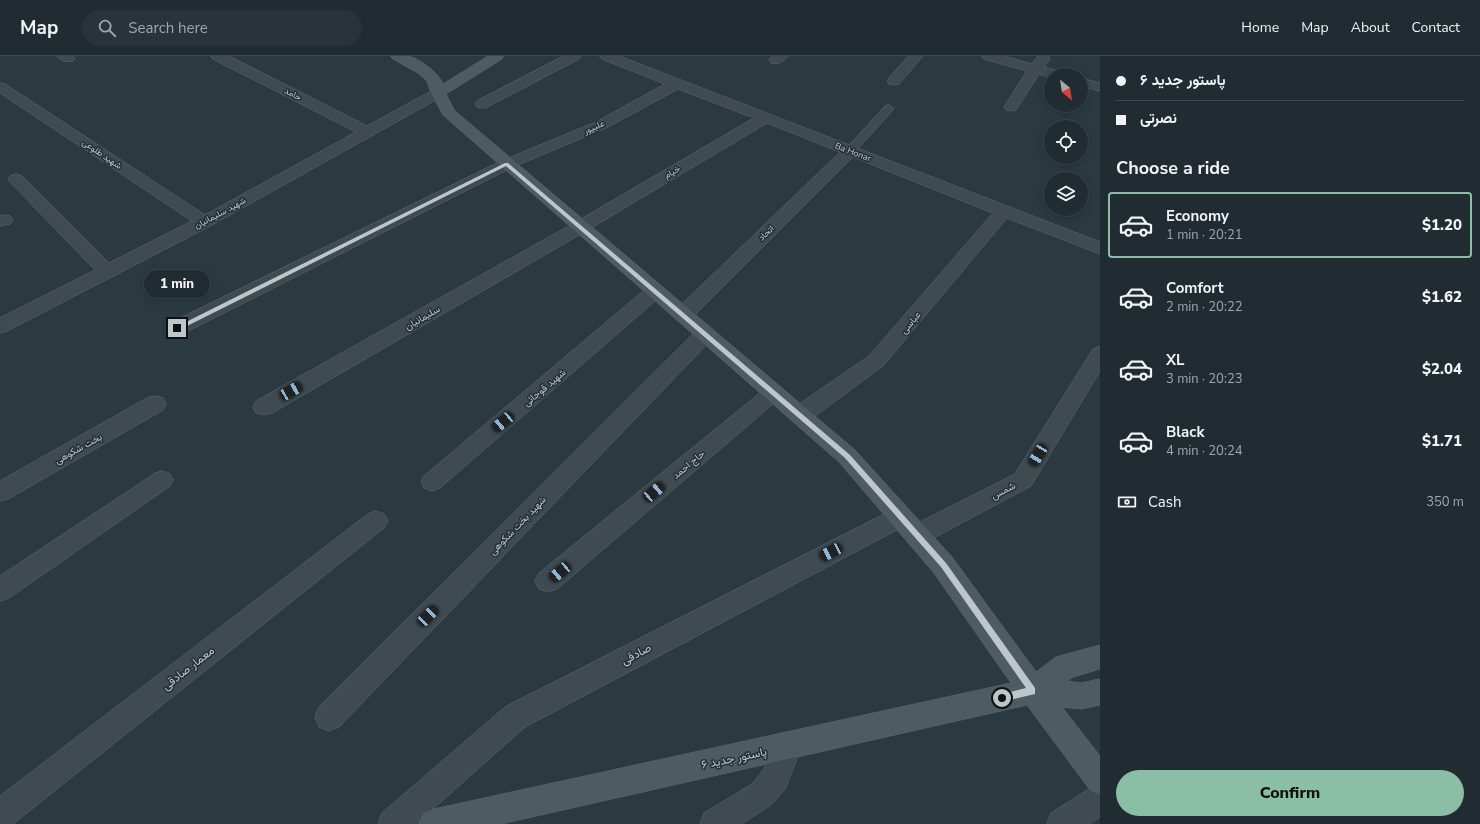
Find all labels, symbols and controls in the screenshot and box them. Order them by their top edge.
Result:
search box [82,10,362,46]
text: Map [20,15,58,41]
icon: search [96,17,118,39]
text: Search here [128,18,208,38]
text: Home [1241,18,1279,37]
text: Map [1301,18,1329,37]
text: About [1351,18,1390,37]
text: Contact [1412,18,1460,37]
north arrow [1044,68,1088,112]
map controls [1044,68,1088,216]
text: پاستور جدید ۶ [1140,70,1226,90]
street label: حامد [282,85,304,103]
text: نصرتی [1140,108,1177,128]
street label: علیپور [581,117,607,137]
button: locate [1044,120,1088,164]
street label: شهید طلوعی [80,136,124,172]
street label: Ba Honar [833,140,874,165]
text: Choose a ride [1116,156,1230,180]
street label: خیام [662,163,682,181]
button: layers [1044,172,1088,216]
street label: شهید سلیمانیان [192,194,248,232]
text: Economy [1166,206,1229,226]
icon: car [1118,207,1154,243]
text: $1.20 [1422,215,1462,235]
street label: اتحاد [755,223,777,243]
text: 1 min · 20:21 [1166,226,1242,244]
callout: 1 min [144,270,210,298]
text: 1 min [160,275,194,293]
text: Comfort [1166,278,1223,298]
icon: car [1118,279,1154,315]
text: $1.62 [1422,287,1462,307]
text: 2 min · 20:22 [1166,298,1242,316]
street label: سلیمانیان [402,302,443,334]
street label: عباسی [897,308,924,337]
route end [168,319,186,337]
text: XL [1166,350,1185,370]
icon: car [1118,351,1154,387]
text: $2.04 [1422,359,1462,379]
street label: شهید قوجائی [520,366,569,410]
text: 3 min · 20:23 [1166,370,1242,388]
car [278,380,304,402]
car [490,410,516,434]
text: Black [1166,422,1204,442]
icon: car [1118,423,1154,459]
street label: بخت شکوهی [52,430,105,468]
text: $1.71 [1422,431,1462,451]
car [1027,442,1049,468]
text: 4 min · 20:24 [1166,442,1242,460]
street label: حاج احمد [669,447,708,483]
street label: شمس [989,479,1018,503]
car [641,480,667,504]
icon: cash [1116,491,1138,513]
text: Cash [1148,492,1182,512]
street label: شهید بخت شکوهی [486,493,550,558]
text: 350 m [1426,493,1464,511]
car [818,541,844,563]
car [547,560,573,584]
car [415,603,441,629]
street label: صادقی [618,639,654,669]
street label: معمار صادقی [158,642,218,694]
route start [993,689,1011,707]
street label: پاستور جدید ۶ [700,743,769,773]
button: Confirm [1116,770,1464,816]

